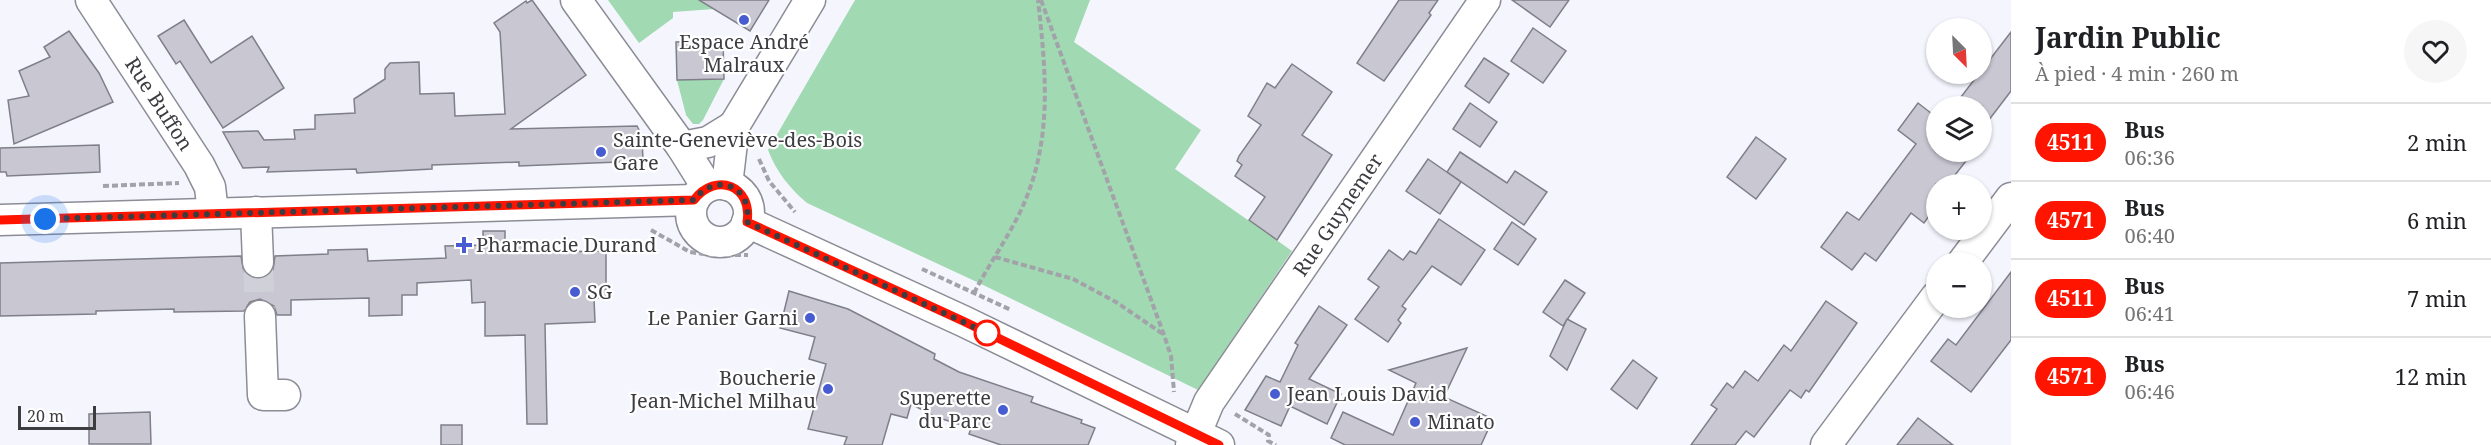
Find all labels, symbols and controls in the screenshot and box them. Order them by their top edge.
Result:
marker: Espace André Malraux [737,13,751,27]
north arrow [1926,18,1992,84]
map controls [1926,18,1992,318]
text: Jardin Public [2035,18,2221,56]
button: heart [2404,20,2467,83]
place label: Espace André Malraux [679,28,809,78]
street label: Rue Buffon [119,52,200,156]
text: À pied · 4 min · 260 m [2035,60,2239,87]
button: layers [1926,96,1992,162]
text: Bus [2124,114,2165,144]
place label: Sainte-Geneviève-des-Bois Gare [613,126,862,176]
text: 2 min [2407,127,2467,157]
text: 4511 [2047,128,2094,156]
text: 06:36 [2124,144,2175,171]
marker: Sainte-Geneviève-des-Bois Gare [594,145,608,159]
street label: Rue Guynemer [1287,148,1389,281]
button: + [1926,174,1992,240]
text: Bus [2124,192,2165,222]
your location [30,204,60,234]
text: 6 min [2407,205,2467,235]
text: 4571 [2047,206,2094,234]
text: 06:40 [2124,222,2175,249]
place label: Pharmacie Durand [476,231,656,258]
marker: Pharmacie Durand [457,238,471,252]
button: − [1926,252,1992,318]
text: Bus [2124,270,2165,300]
place label: SG [587,278,612,305]
text: 7 min [2407,283,2467,313]
text: 4511 [2047,284,2094,312]
marker: SG [568,285,582,299]
text: 06:41 [2124,300,2175,327]
place label: Le Panier Garni [647,304,799,331]
marker: Le Panier Garni [803,311,817,325]
unlabelled marker [974,320,1000,346]
text: Bus [2124,348,2165,378]
text: 12 min [2395,361,2467,391]
text: 4571 [2047,362,2094,390]
place label: Boucherie Jean-Michel Milhau [629,364,816,414]
text: 06:46 [2124,378,2175,405]
place label: Jean Louis David [1286,380,1448,407]
marker: Boucherie Jean-Michel Milhau [821,382,835,396]
place label: Superette du Parc [900,384,991,434]
marker: Jean Louis David [1268,387,1282,401]
scale bar [18,403,96,430]
marker: Superette du Parc [996,403,1010,417]
text: 20 m [27,405,64,427]
place label: Minato [1427,408,1495,435]
marker: Minato [1408,415,1422,429]

